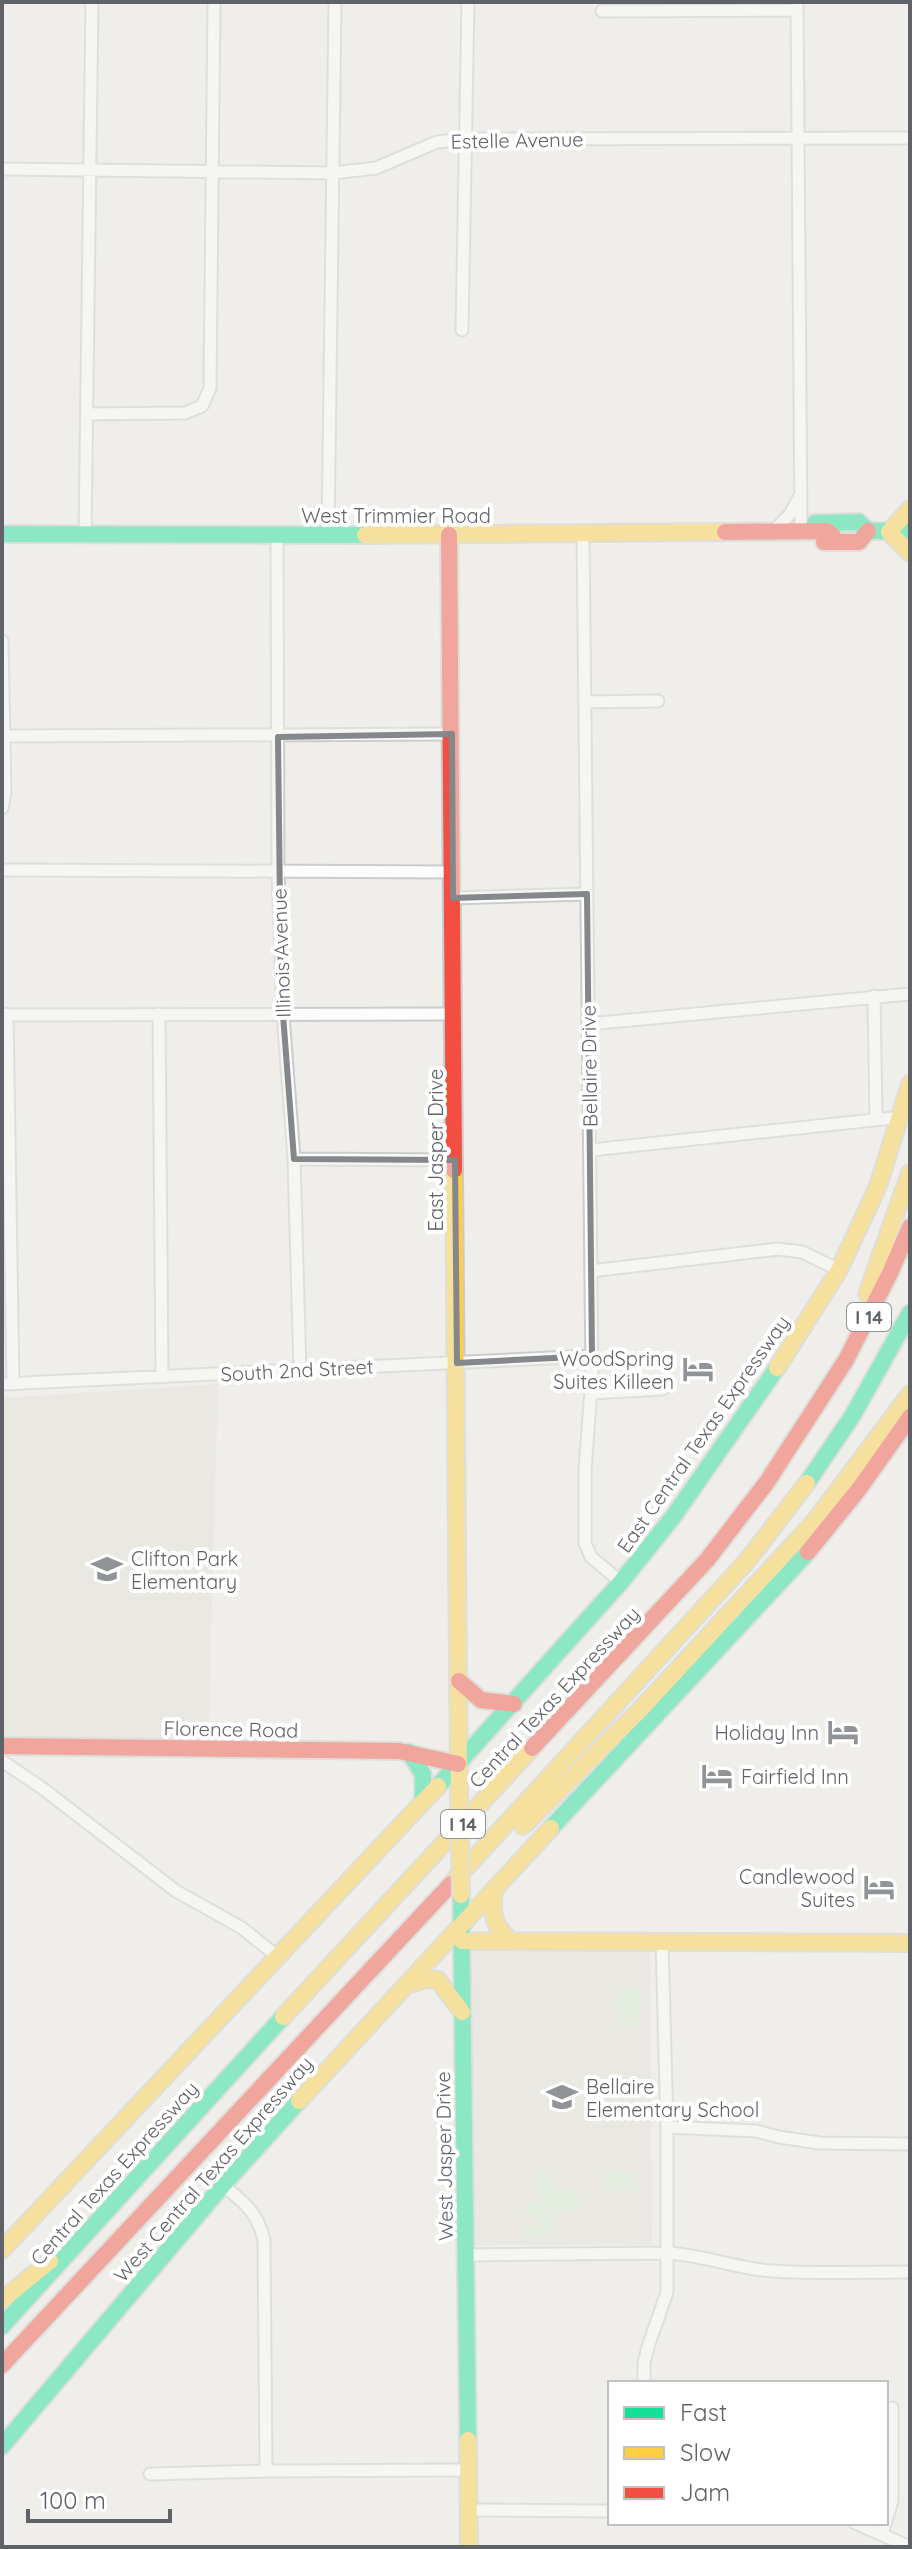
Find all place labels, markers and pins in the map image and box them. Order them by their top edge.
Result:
place label: WoodSpring Suites Killeen [553,1346,674,1394]
hotel icon: WoodSpring Suites Killeen [681,1352,715,1386]
place label: Clifton Park Elementary [131,1546,238,1594]
school or university icon: Clifton Park Elementary [90,1552,124,1586]
hotel icon: Holiday Inn [826,1715,860,1749]
place label: Holiday Inn [714,1720,819,1745]
hotel icon: Fairfield Inn [700,1759,734,1793]
place label: Fairfield Inn [741,1764,849,1789]
place label: Candlewood Suites [739,1864,855,1912]
hotel icon: Candlewood Suites [862,1870,896,1904]
place label: Bellaire Elementary School [586,2074,759,2122]
school or university icon: Bellaire Elementary School [545,2080,579,2114]

